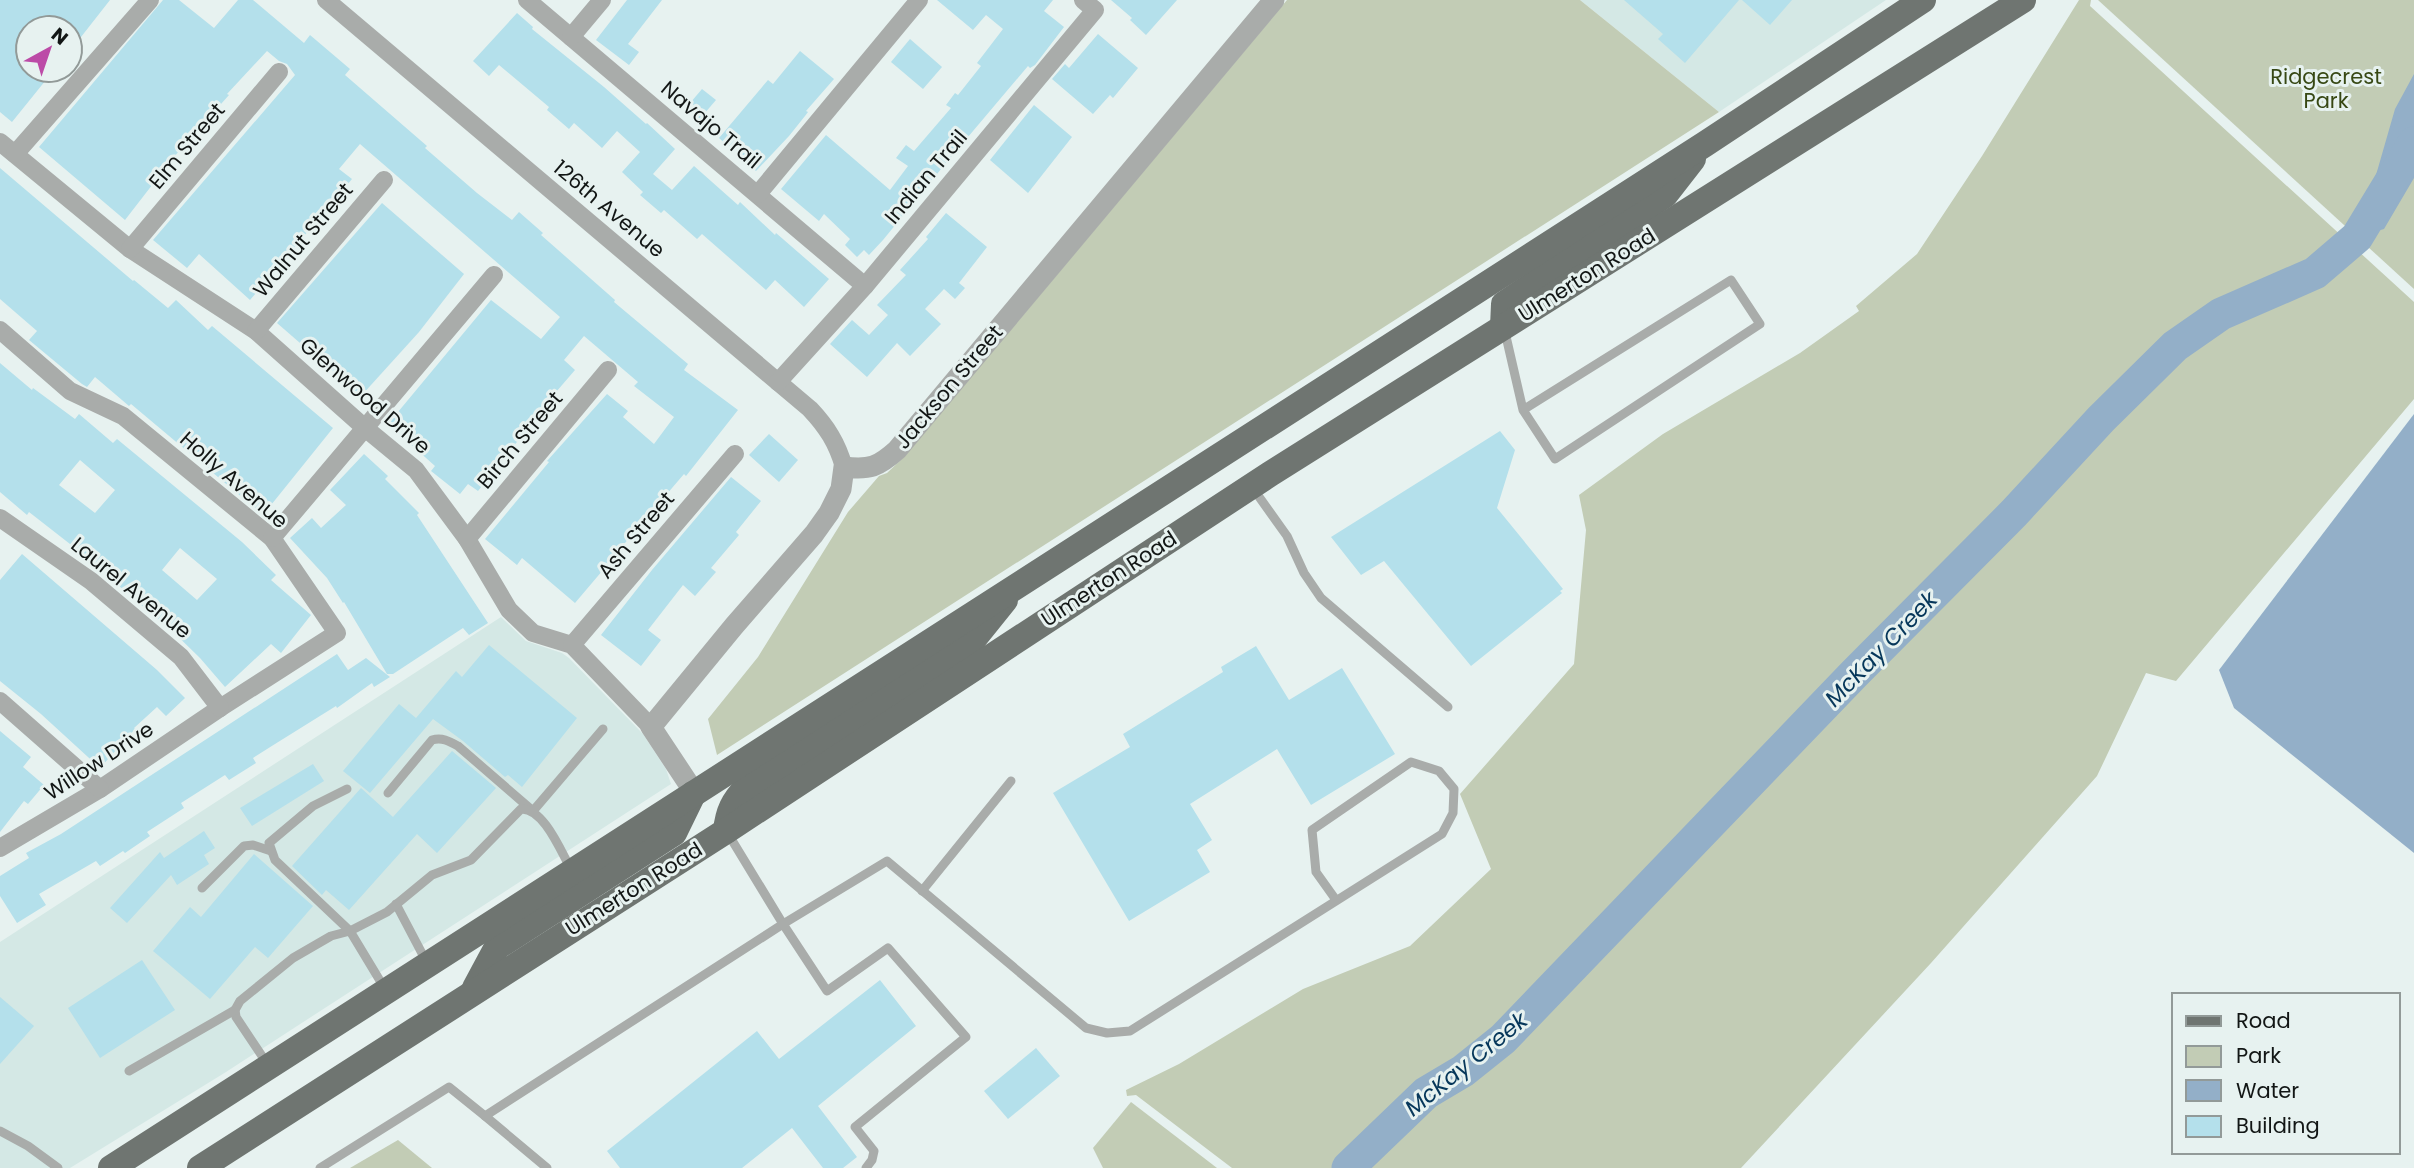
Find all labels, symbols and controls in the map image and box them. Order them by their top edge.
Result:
north arrow [14,14,84,84]
text: N [45,21,74,51]
park label: Ridgecrest Park [2270,62,2382,115]
street label: Navajo Trail [655,74,768,175]
street label: Elm Street [142,96,231,195]
street label: Indian Trail [878,123,974,230]
street label: 126th Avenue [547,153,671,264]
street label: Walnut Street [246,176,359,303]
street label: Ulmerton Road [1513,221,1661,328]
street label: Jackson Street [888,318,1009,455]
street label: Glenwood Drive [294,331,437,461]
street label: Birch Street [470,385,569,495]
street label: Holly Avenue [174,425,295,535]
street label: Ash Street [591,485,681,584]
street label: Ulmerton Road [1035,524,1182,633]
street label: Laurel Avenue [65,530,198,645]
water label: McKay Creek [1818,583,1945,714]
street label: Willow Drive [38,714,159,807]
street label: Ulmerton Road [560,835,708,942]
legend [2172,993,2400,1154]
water label: McKay Creek [1398,1004,1535,1124]
text: Road [2236,1006,2291,1035]
text: Park [2236,1041,2281,1070]
text: Water [2236,1076,2299,1105]
text: Building [2236,1111,2320,1140]

